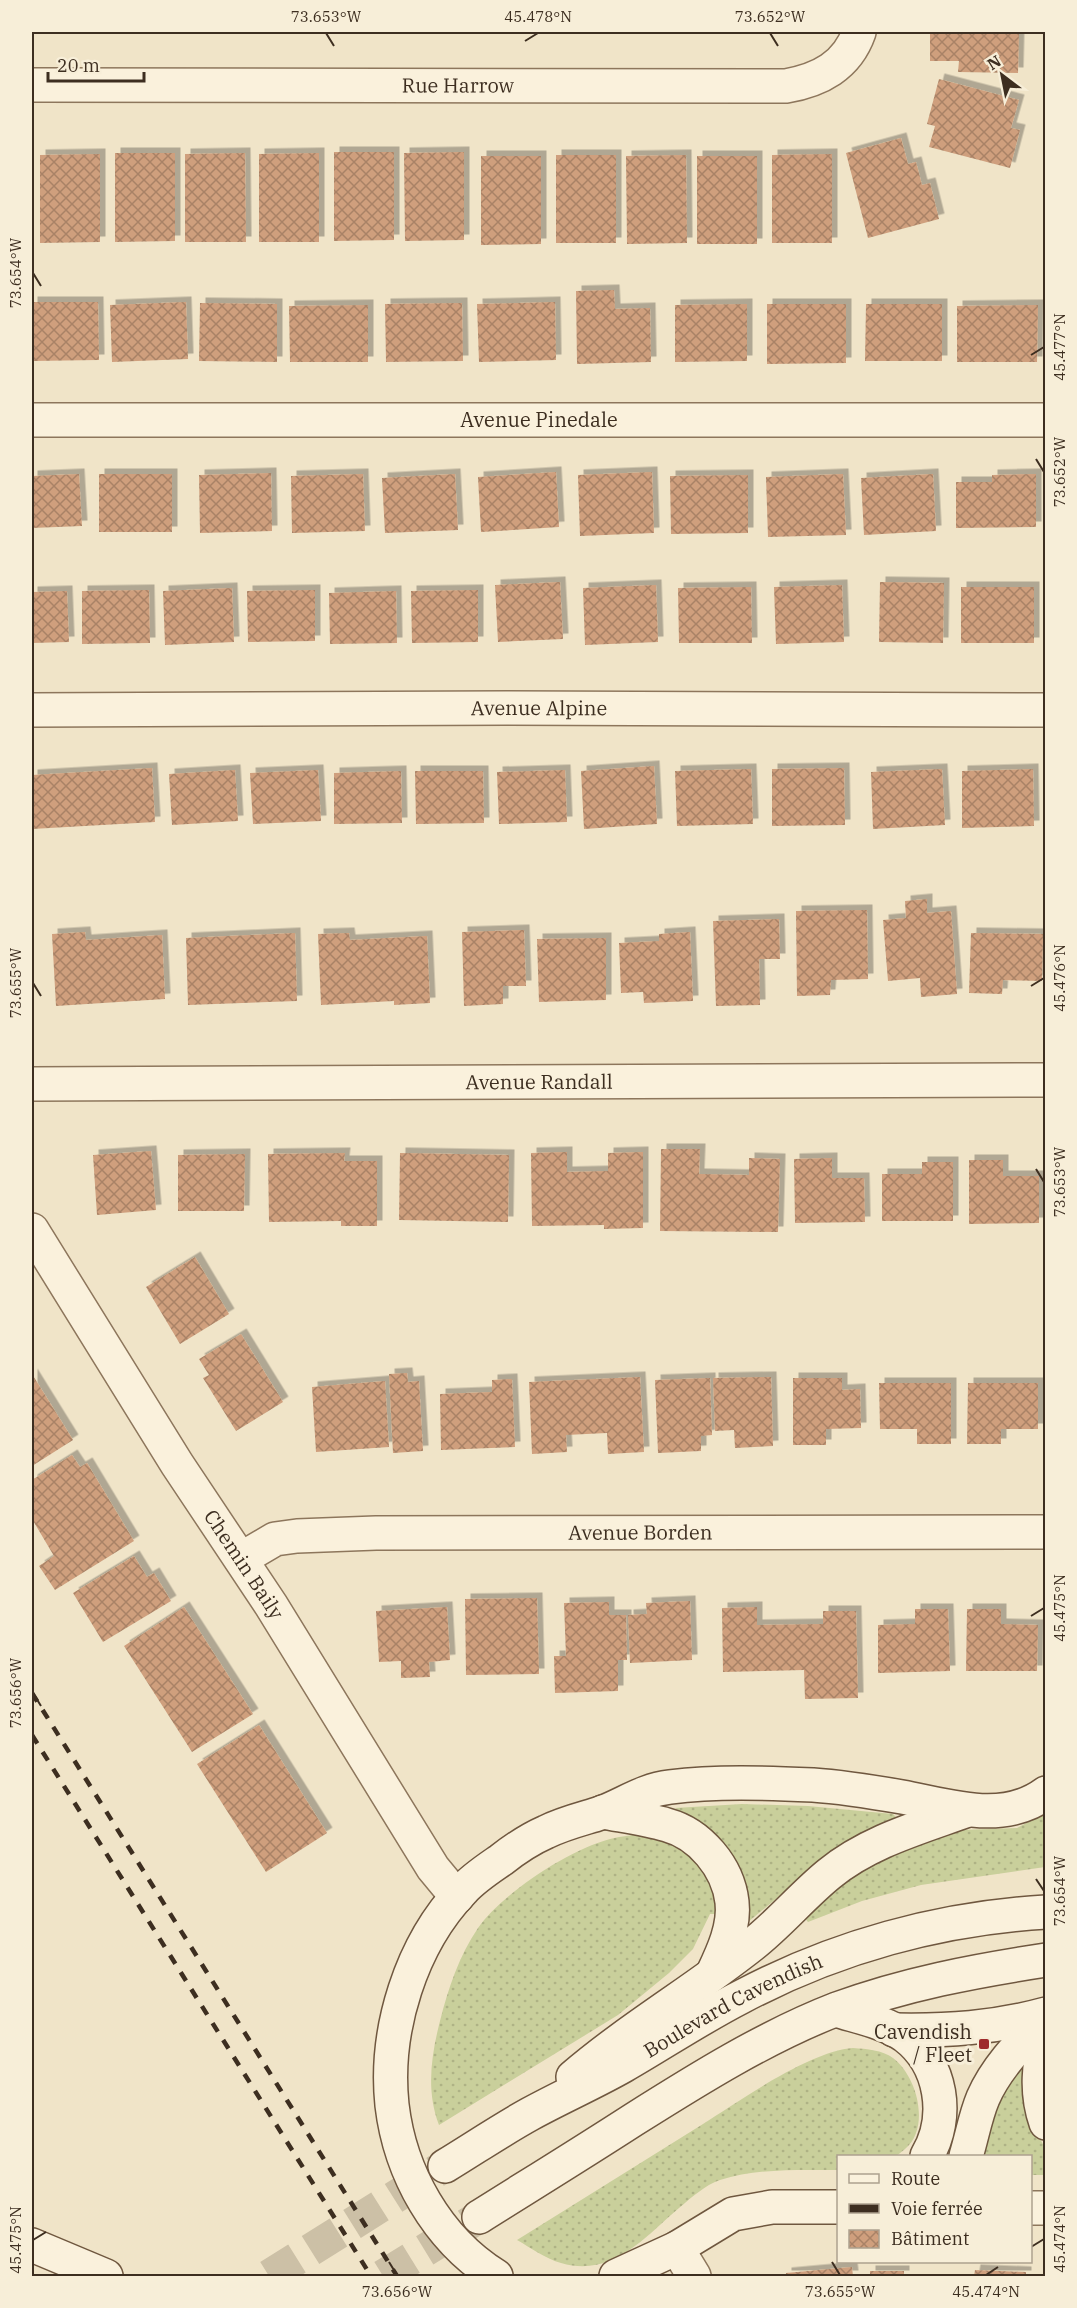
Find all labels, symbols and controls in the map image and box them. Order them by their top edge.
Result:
text: 73.653°W [291,7,362,26]
text: 45.478°N [504,7,572,26]
text: 73.652°W [735,7,806,26]
scale bar [48,45,144,83]
north arrow [972,45,1032,105]
text: N [983,50,1005,74]
text: 20 m [57,54,100,77]
street label: Rue Harrow [402,71,515,99]
text: 73.654°W [6,237,25,308]
text: 45.477°N [1050,313,1069,381]
street label: Avenue Pinedale [460,406,618,433]
text: 73.652°W [1050,436,1069,507]
street label: Avenue Alpine [471,694,607,721]
text: 45.476°N [1050,944,1069,1012]
text: 73.655°W [6,947,25,1018]
street label: Avenue Randall [465,1068,613,1095]
text: 73.653°W [1050,1146,1069,1217]
street label: Chemin Baily [198,1504,291,1624]
street label: Avenue Borden [568,1518,713,1546]
text: 45.475°N [1050,1574,1069,1642]
text: 73.656°W [6,1657,25,1728]
text: 73.654°W [1050,1855,1069,1926]
street label: Boulevard Cavendish [638,1947,826,2064]
place label: Cavendish / Fleet [874,2018,972,2068]
marker: Cavendish / Fleet [977,2037,991,2051]
legend [837,2155,1032,2263]
text: Route [891,2167,940,2190]
text: Voie ferrée [891,2197,983,2220]
text: 45.474°N [1050,2205,1069,2273]
text: 45.475°N [6,2206,25,2274]
text: Bâtiment [891,2227,969,2250]
text: 73.656°W [362,2282,433,2301]
text: 73.655°W [805,2282,876,2301]
text: 45.474°N [952,2282,1020,2301]

